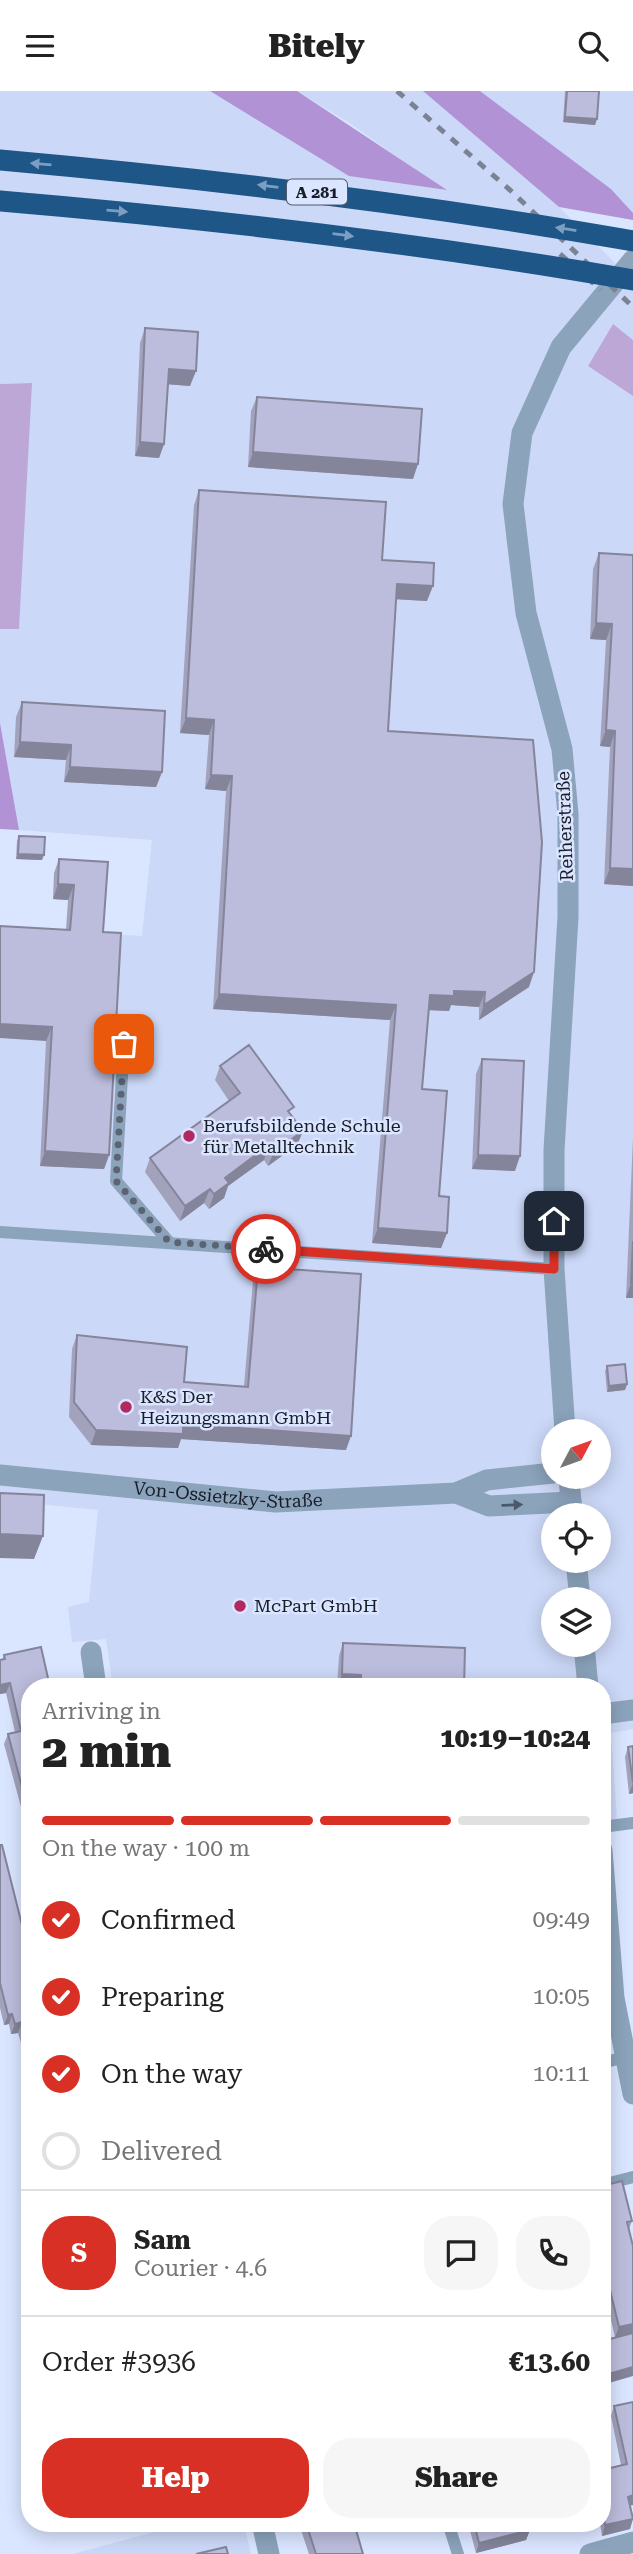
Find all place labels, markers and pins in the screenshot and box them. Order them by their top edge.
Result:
pin [94,1014,154,1074]
place label: Berufsbildende Schule für Metalltechnik [203,1115,401,1157]
marker: Berufsbildende Schule für Metalltechnik [181,1128,197,1144]
pin [524,1191,584,1251]
place label: K&S Der Heizungsmann GmbH [140,1386,331,1428]
marker: K&S Der Heizungsmann GmbH [118,1399,134,1415]
place label: McPart GmbH [254,1595,378,1616]
marker: McPart GmbH [232,1598,248,1614]

